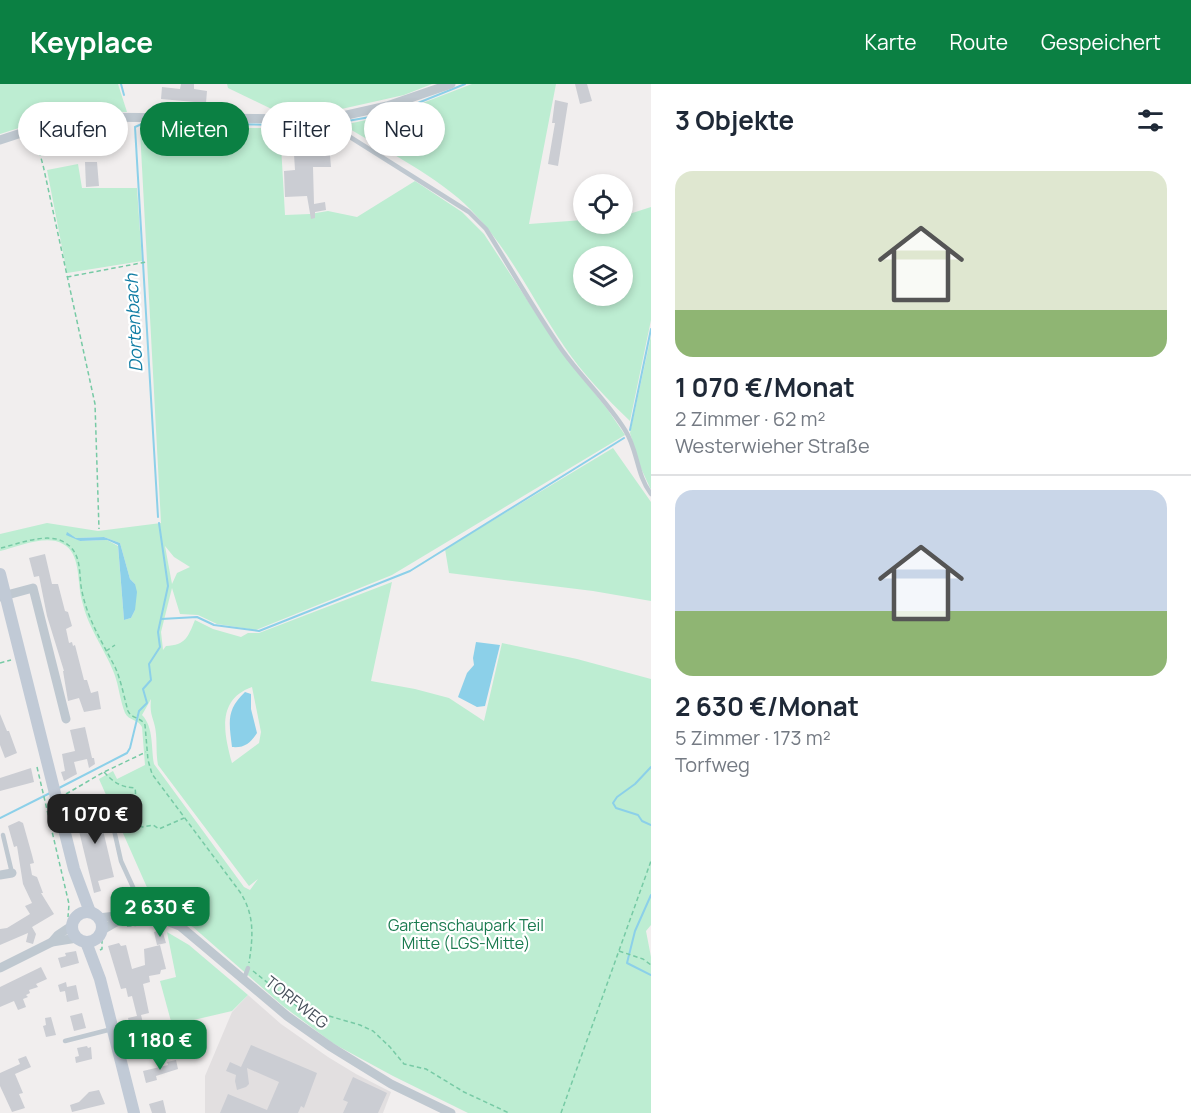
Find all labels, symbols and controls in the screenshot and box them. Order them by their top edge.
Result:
text: Keyplace [30,23,153,61]
text: Karte [865,28,917,56]
text: Route [950,28,1008,56]
text: Gespeichert [1041,28,1161,56]
chip: Kaufen [18,102,128,156]
chip: Mieten [140,102,249,156]
chip: Filter [261,102,352,156]
chip: Neu [364,102,445,156]
text: 3 Objekte [675,102,794,138]
icon: filters [1134,104,1167,137]
map controls [573,174,633,306]
button: locate [573,174,633,234]
icon: home [867,210,975,318]
button: layers [573,246,633,306]
water label: Dortenbach [118,272,148,373]
text: 1 070 €/Monat [675,369,855,405]
text: 2 Zimmer · 62 m² [675,405,825,432]
text: Westerwieher Straße [675,432,870,459]
icon: home [867,529,975,637]
text: 2 630 €/Monat [675,688,859,724]
text: 5 Zimmer · 173 m² [675,724,831,751]
text: Torfweg [675,751,750,778]
pin: 1 070 € [40,794,150,845]
text: 1 070 € [61,800,129,827]
pin: 2 630 € [105,887,215,938]
text: 2 630 € [125,893,195,920]
park label: Gartenschaupark Teil Mitte (LGS-Mitte) [388,914,544,954]
street label: TORFWEG [261,971,333,1033]
pin: 1 180 € [105,1020,215,1071]
text: 1 180 € [128,1026,192,1053]

